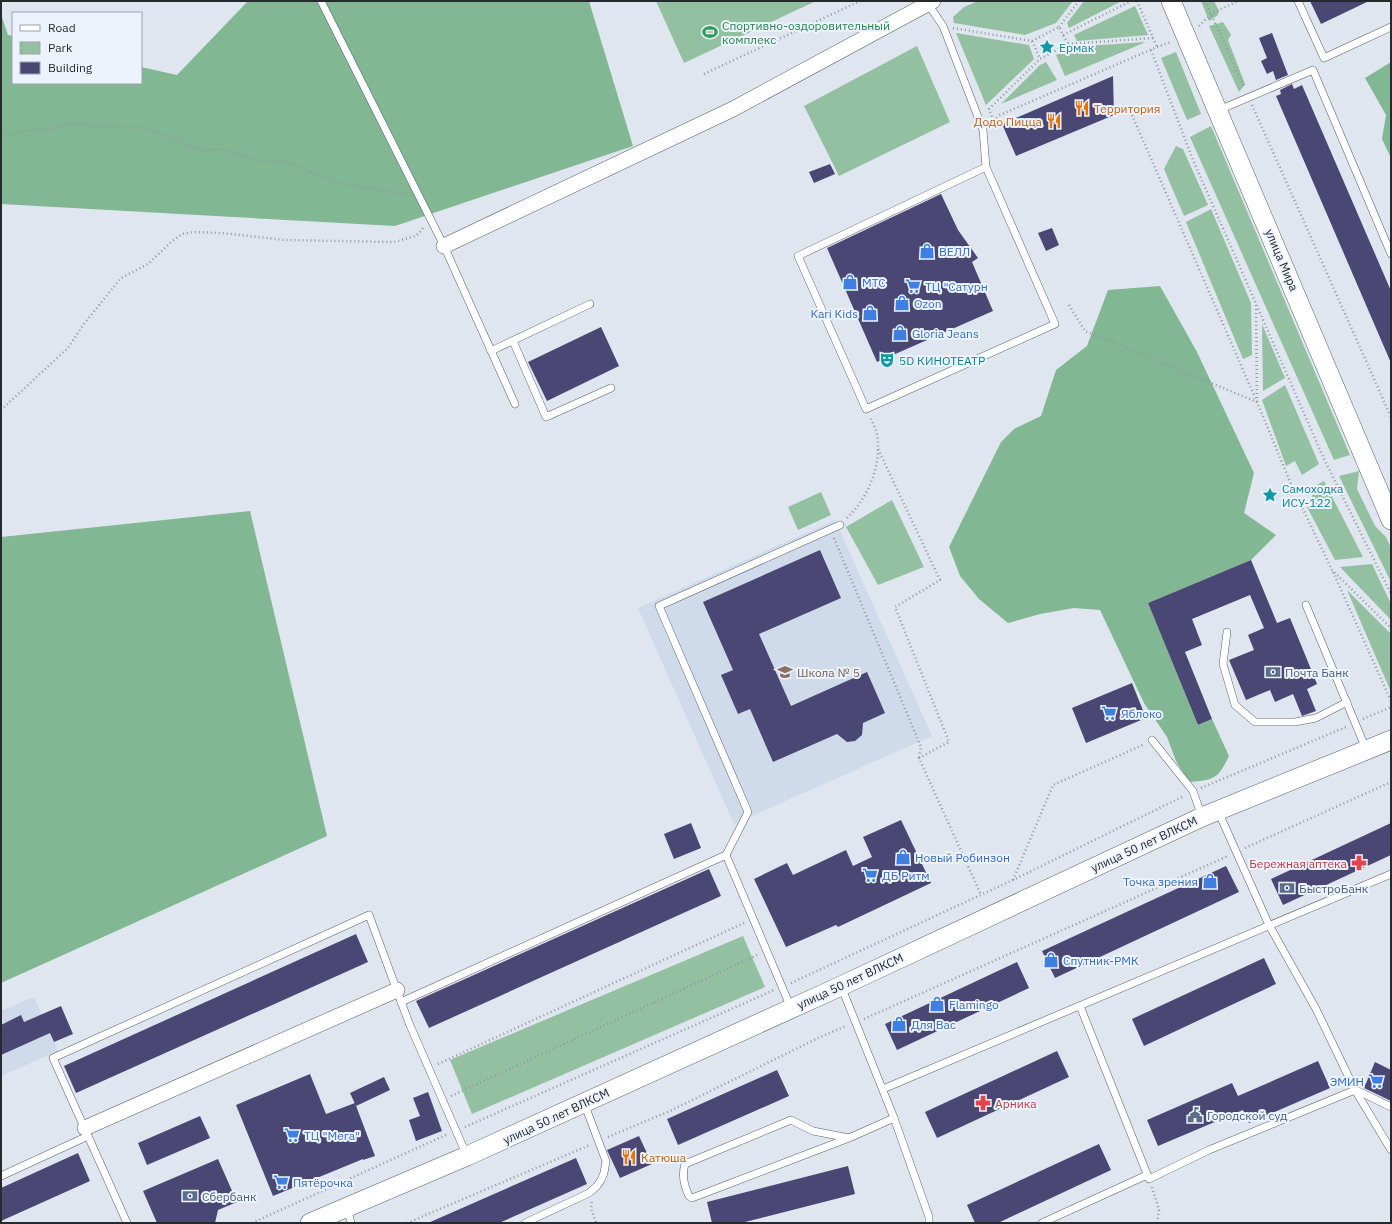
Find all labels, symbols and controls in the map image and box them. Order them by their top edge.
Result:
legend [12,12,142,84]
place label: Спортивно-оздоровительный комплекс [722,18,890,47]
text: Road [48,20,76,35]
sports icon: Спортивно-оздоровительный комплекс [701,23,719,41]
place icon: Ермак [1038,38,1056,56]
text: Park [48,40,73,55]
place label: Ермак [1059,40,1095,55]
text: Building [48,60,93,75]
restaurant icon: Территория [1073,99,1091,117]
place label: Территория [1094,101,1160,116]
restaurant icon: Додо Пицца [1045,112,1063,130]
place label: Додо Пицца [974,114,1043,129]
street label: улица Мира [1262,227,1302,294]
shop icon: ВЕЛЛ [918,242,936,260]
place label: ВЕЛЛ [939,244,970,259]
shop icon: МТС [841,273,859,291]
place label: МТС [862,275,886,290]
supermarket icon: ТЦ "Сатурн [904,277,922,295]
place label: ТЦ "Сатурн [925,279,988,294]
shop icon: Ozon [893,294,911,312]
place label: Ozon [914,296,941,311]
shop icon: Kari Kids [861,304,879,322]
place label: Kari Kids [811,306,858,321]
shop icon: Gloria Jeans [891,324,909,342]
place label: Gloria Jeans [912,326,979,341]
theatre icon: 5D КИНОТЕАТР [878,351,896,369]
place label: 5D КИНОТЕАТР [899,353,985,368]
place label: Самоходка ИСУ-122 [1282,481,1344,510]
place icon: Самоходка ИСУ-122 [1261,486,1279,504]
school or university icon: Школа № 5 [776,663,794,681]
bank icon: Почта Банк [1264,663,1282,681]
place label: Школа № 5 [797,665,860,680]
place label: Почта Банк [1285,665,1349,680]
supermarket icon: Яблоко [1100,704,1118,722]
place label: Яблоко [1121,706,1162,721]
street label: улица 50 лет ВЛКСМ [1088,813,1200,875]
shop icon: Новый Робинзон [894,848,912,866]
place label: Новый Робинзон [915,850,1010,865]
pharmacy icon: Бережная аптека [1350,854,1368,872]
place label: Бережная аптека [1249,856,1348,871]
supermarket icon: ДБ Ритм [861,866,879,884]
place label: ДБ Ритм [882,868,930,883]
shop icon: Точка зрения [1201,872,1219,890]
place label: Точка зрения [1123,874,1198,889]
bank icon: БыстроБанк [1278,879,1296,897]
place label: БыстроБанк [1299,881,1369,896]
street label: улица 50 лет ВЛКСМ [794,950,906,1012]
shop icon: Спутник-РМК [1042,951,1060,969]
place label: Спутник-РМК [1063,953,1139,968]
shop icon: Flamingo [928,995,946,1013]
place label: Flamingo [949,997,999,1012]
shop icon: Для Вас [890,1015,908,1033]
place label: Для Вас [911,1017,956,1032]
supermarket icon: ЭМИН [1367,1072,1385,1090]
place label: ЭМИН [1330,1074,1364,1089]
street label: улица 50 лет ВЛКСМ [500,1085,612,1147]
pharmacy icon: Арника [974,1094,992,1112]
place label: Арника [995,1096,1037,1111]
public building icon: Городской суд [1186,1106,1204,1124]
place label: Городской суд [1207,1108,1287,1123]
supermarket icon: ТЦ "Мега" [283,1126,301,1144]
place label: ТЦ "Мега" [304,1128,360,1143]
restaurant icon: Катюша [620,1148,638,1166]
place label: Катюша [641,1150,687,1165]
supermarket icon: Пятёрочка [272,1173,290,1191]
place label: Пятёрочка [293,1175,353,1190]
bank icon: Сбербанк [181,1187,199,1205]
place label: Сбербанк [202,1189,257,1204]

